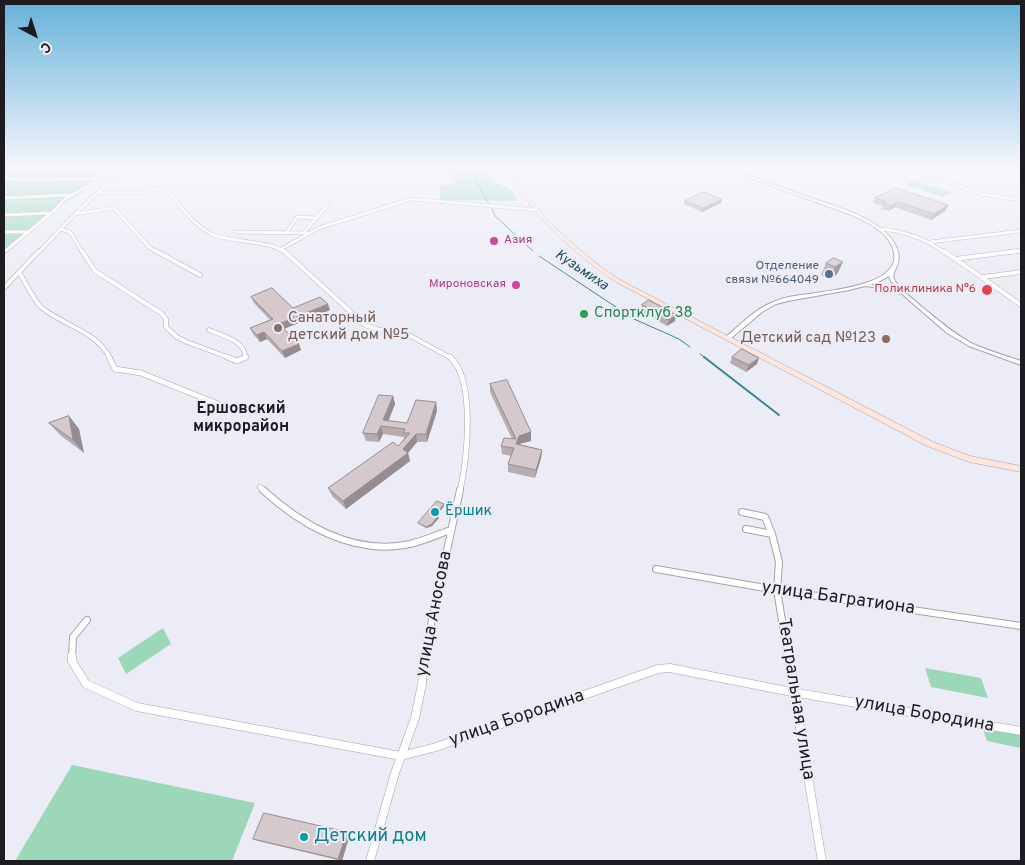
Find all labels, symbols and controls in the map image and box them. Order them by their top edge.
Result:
north arrow [10,10,60,60]
text: С [36,37,54,56]
place label: Азия [504,234,532,248]
marker: Азия [488,235,500,247]
water label: Кузьмиха [551,247,611,295]
place label: Отделение связи №664049 [726,260,819,288]
marker: Отделение связи №664049 [823,268,835,280]
place label: Мироновская [429,278,506,292]
marker: Мироновская [510,279,522,291]
place label: Поликлиника N°6 [874,283,976,297]
marker: Поликлиника N°6 [980,283,994,297]
place label: Спортклуб 38 [594,305,693,323]
marker: Спортклуб 38 [578,308,590,320]
place label: Санаторный детский дом №5 [288,310,409,345]
marker: Санаторный детский дом №5 [272,322,284,334]
place label: Детский сад №123 [740,330,876,348]
marker: Детский сад №123 [880,333,892,345]
district label: Ершовский микрорайон [193,400,289,438]
place label: Ёршик [445,503,492,521]
marker: Ёршик [429,506,441,518]
street label: улица Аносова [412,549,458,679]
street label: улица Багратиона [760,578,916,620]
street label: Театральная улица [772,617,818,781]
street label: улица Бородина [447,686,587,752]
street label: улица Бородина [852,692,996,738]
place label: Детский дом [314,826,427,848]
marker: Детский дом [298,831,310,843]

